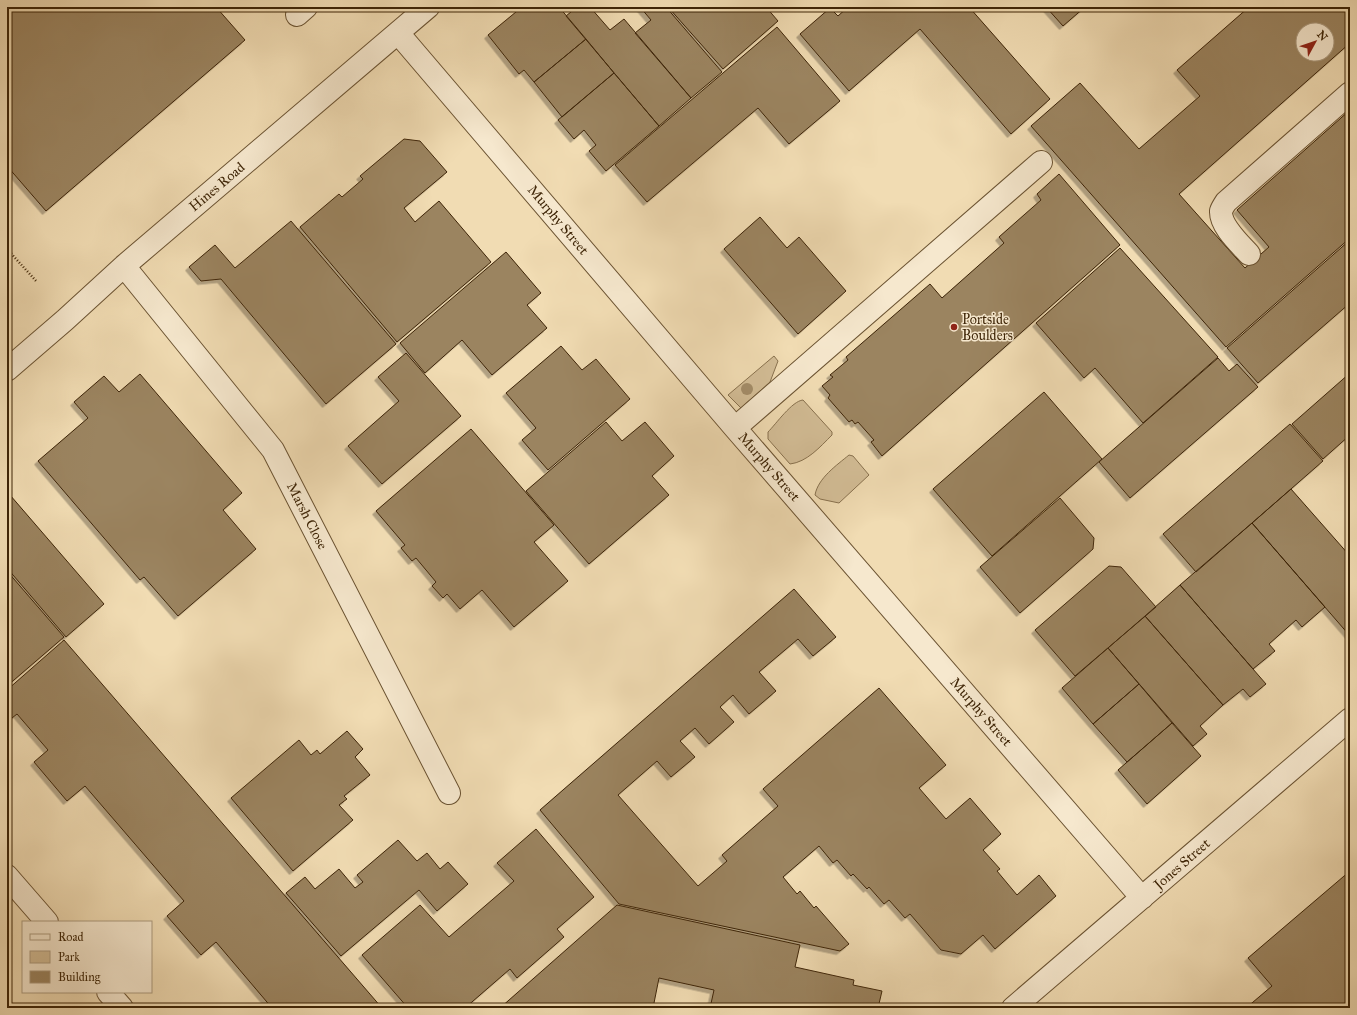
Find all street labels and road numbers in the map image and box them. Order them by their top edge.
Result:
street label: Hines Road [186,159,248,215]
street label: Murphy Street [524,182,592,258]
street label: Murphy Street [734,429,804,505]
street label: Marsh Close [283,480,331,552]
street label: Murphy Street [946,674,1016,750]
street label: Jones Street [1149,835,1214,895]

